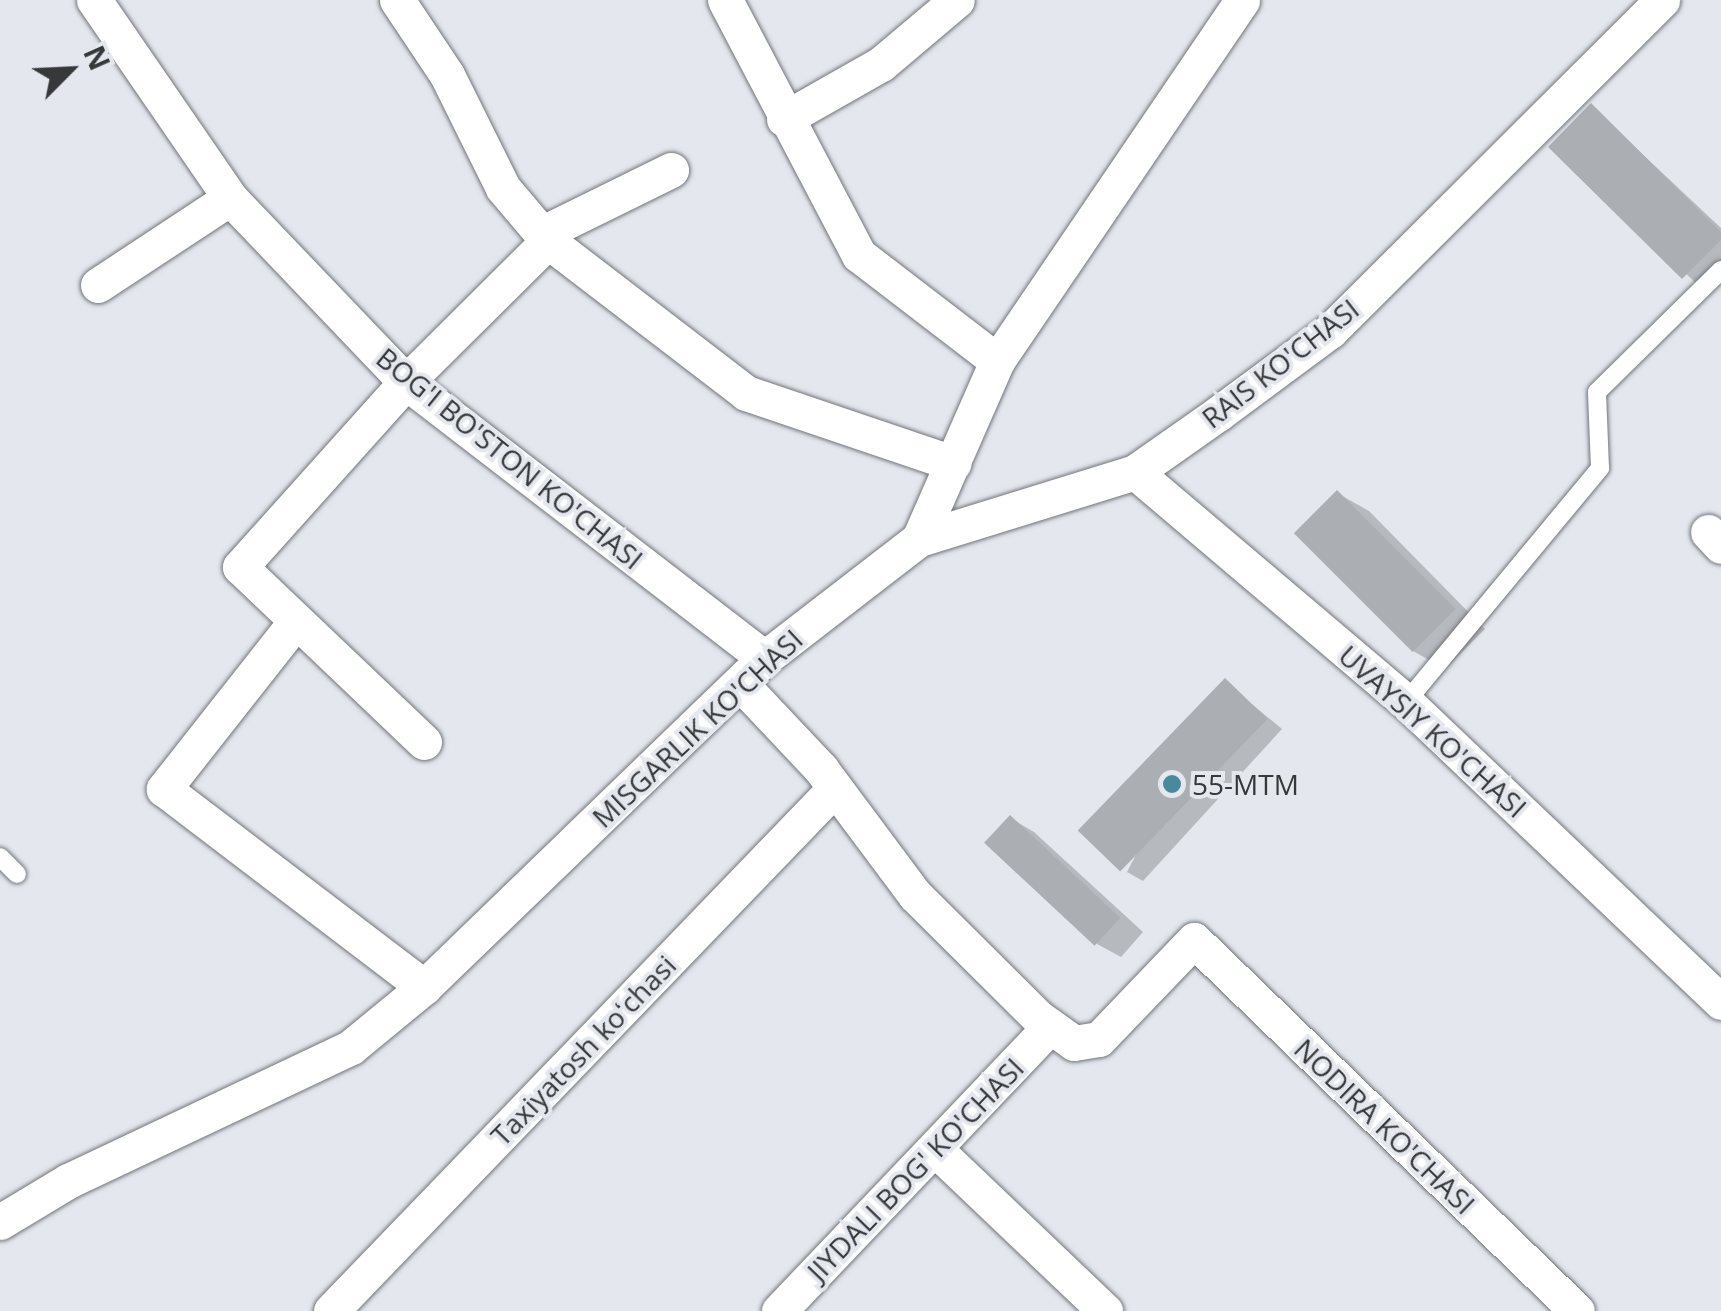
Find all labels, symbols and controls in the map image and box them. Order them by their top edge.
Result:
north arrow [20,20,120,120]
text: N [75,40,119,76]
street label: RAIS KO'CHASI [1195,291,1365,435]
street label: BOG'I BO'STON KO'CHASI [370,340,650,576]
street label: MISGARLIK KO'CHASI [585,622,809,834]
street label: UVAYSIY KO'CHASI [1332,638,1534,824]
place label: 55-МТМ [1192,767,1299,801]
marker: 55-МТМ [1161,773,1183,795]
street label: Taxiyatosh koʻchasi [484,948,682,1152]
street label: NODIRA KO'CHASI [1288,1031,1482,1221]
street label: JIYDALI BOG' KO'CHASI [800,1051,1030,1287]

